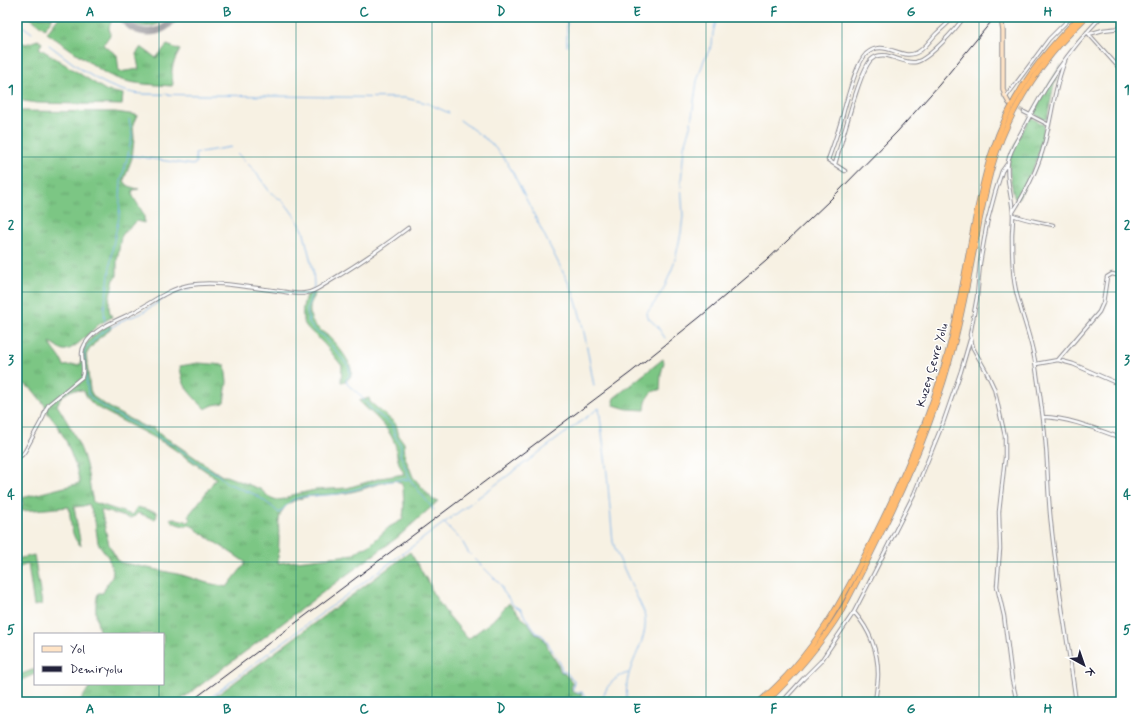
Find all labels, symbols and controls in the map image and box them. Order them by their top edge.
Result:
text: A [86,4,94,21]
text: B [223,4,232,21]
text: C [359,4,369,21]
text: D [497,4,506,21]
text: E [633,4,641,21]
text: F [771,4,778,21]
text: G [907,4,916,21]
text: H [1044,4,1053,21]
text: 1 [8,82,14,99]
text: 1 [1124,82,1130,99]
text: 2 [8,217,15,234]
text: 2 [1124,217,1131,234]
street label: Kuzey Çevre Yolu [913,321,953,409]
text: 3 [8,352,14,369]
text: 3 [1124,352,1130,369]
text: 4 [7,487,15,504]
text: 4 [1123,487,1131,504]
text: 5 [7,622,15,639]
text: 5 [1123,622,1131,639]
legend [34,633,164,685]
text: Yol [70,642,85,658]
north arrow [1064,645,1104,685]
text: Demiryolu [70,662,123,678]
text: K [1082,664,1097,680]
text: A [86,701,94,718]
text: B [223,701,232,718]
text: C [359,701,369,718]
text: D [497,701,506,718]
text: E [633,701,641,718]
text: F [771,701,778,718]
text: G [907,701,916,718]
text: H [1044,701,1053,718]

